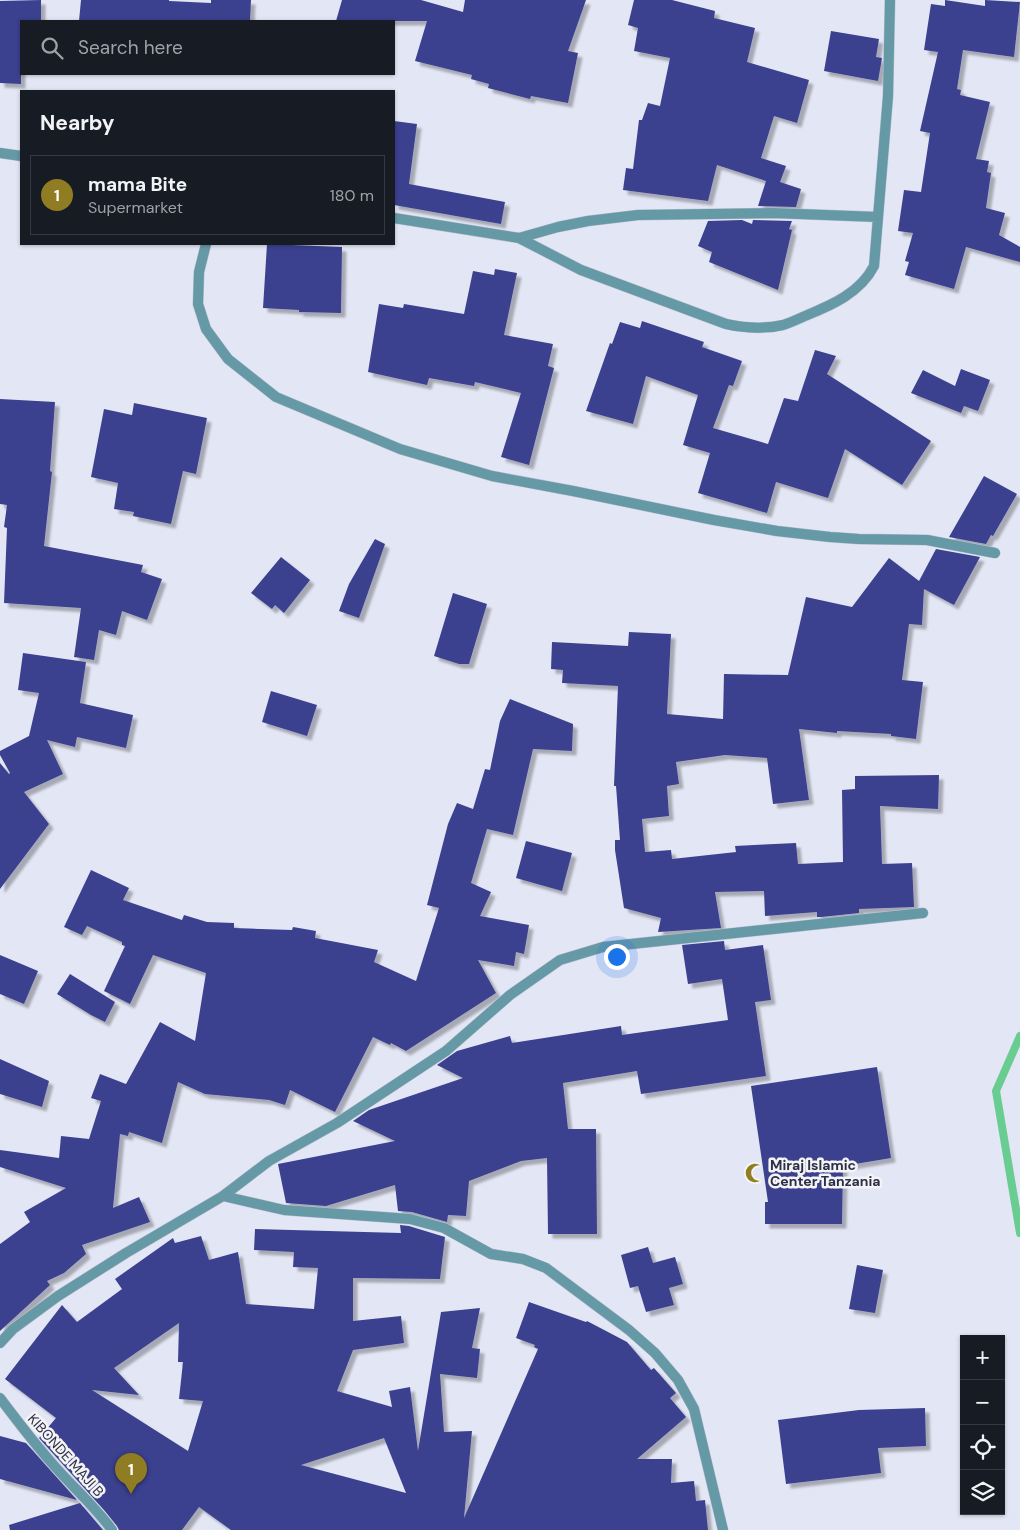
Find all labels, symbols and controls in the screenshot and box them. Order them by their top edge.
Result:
search box [20,20,395,75]
icon: search [38,34,66,62]
text: Search here [78,35,183,60]
text: Nearby [40,109,114,137]
text: mama Bite [88,172,187,197]
text: 1 [54,185,60,206]
text: 180 m [330,185,374,206]
text: Supermarket [88,197,183,218]
your location [604,944,630,970]
place label: Miraj Islamic Center Tanzania [770,1156,880,1190]
mosque icon: Miraj Islamic Center Tanzania [744,1162,766,1184]
map controls [960,1335,1005,1515]
button: + [960,1335,1005,1380]
button: − [960,1380,1005,1425]
street label: KIBONDE MAJI B [24,1410,108,1500]
button: locate [960,1425,1005,1470]
pin: 1 [115,1453,147,1494]
button: layers [960,1470,1005,1515]

